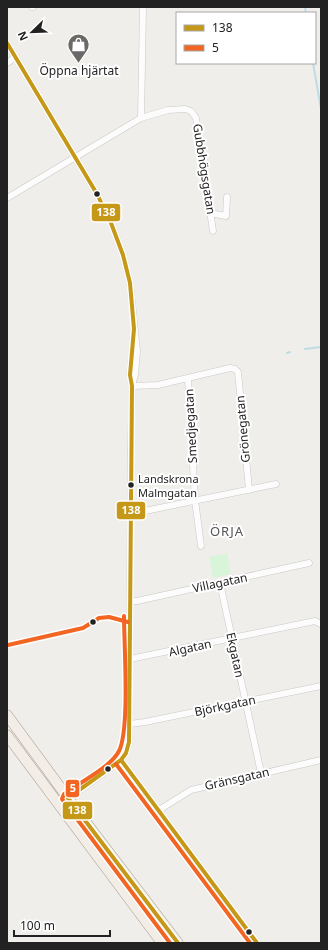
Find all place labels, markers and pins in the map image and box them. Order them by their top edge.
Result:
shop icon: Öppna hjärtat [66,31,92,64]
place label: Öppna hjärtat [40,62,119,79]
unlabelled marker [92,189,102,199]
place label: Landskrona Malmgatan [138,471,199,500]
marker: Landskrona Malmgatan [126,480,136,490]
unlabelled marker [88,617,98,627]
unlabelled marker [103,764,113,774]
unlabelled marker [244,927,254,937]

